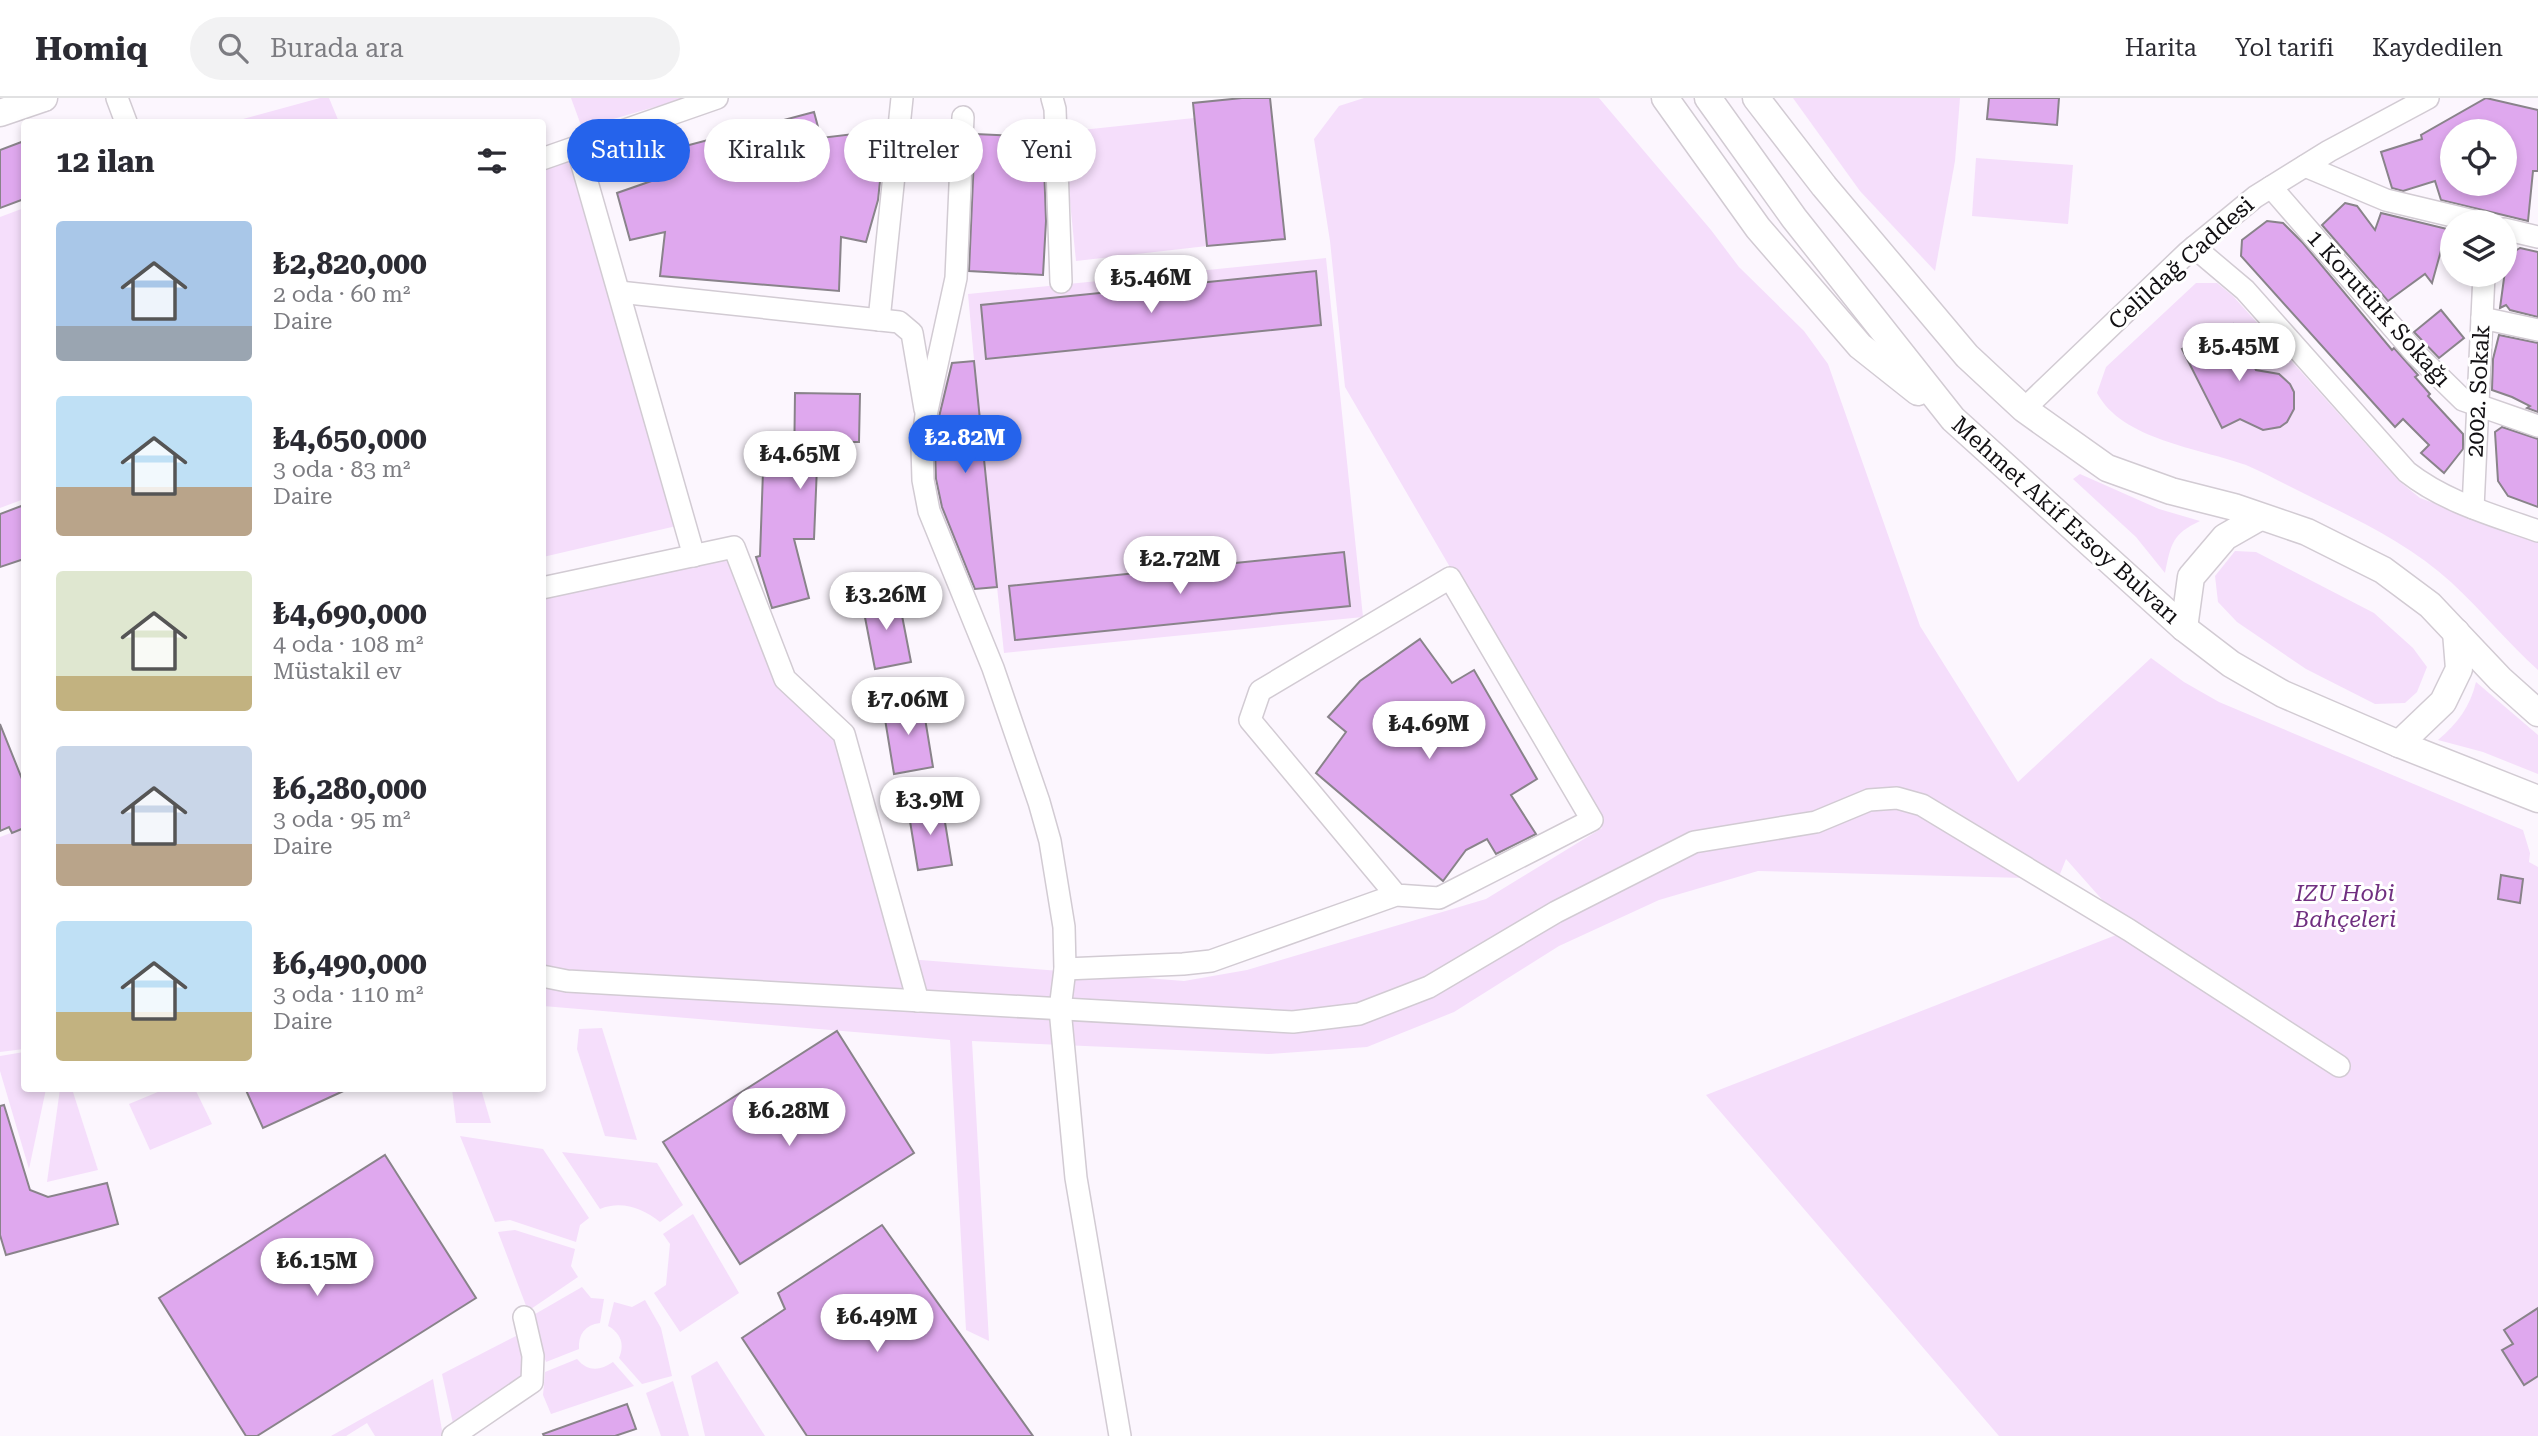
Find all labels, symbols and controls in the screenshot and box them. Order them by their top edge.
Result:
search box [190,17,680,80]
text: Homiq [35,29,148,68]
icon: search [214,29,252,67]
text: Burada ara [270,33,404,63]
text: Harita [2125,34,2197,62]
text: Yol tarifi [2235,34,2334,62]
text: Kaydedilen [2372,34,2503,62]
chip: Satılık [567,119,690,182]
chip: Kiralık [704,119,830,182]
chip: Filtreler [844,119,983,182]
chip: Yeni [997,119,1096,182]
map controls [2440,119,2517,287]
button: locate [2440,119,2517,196]
icon: filters [473,142,511,180]
text: 12 ilan [56,144,155,179]
street label: Celildağ Caddesi [2103,191,2259,336]
button: layers [2440,210,2517,287]
street label: 1 Korutürk Sokağı [2301,225,2456,392]
text: ₺2,820,000 [273,246,427,281]
icon: home [112,249,196,333]
pin: ₺5.46M [1094,256,1208,315]
text: ₺5.46M [1111,264,1191,291]
text: 2 oda · 60 m² [273,281,411,308]
text: Daire [273,308,332,335]
pin: ₺5.45M [2182,324,2296,383]
street label: 2002. Sokak [2462,324,2495,458]
text: ₺5.45M [2199,332,2279,359]
street label: Mehmet Akif Ersoy Bulvarı [1946,411,2185,630]
pin: ₺2.82M [908,416,1022,475]
text: ₺4,650,000 [273,421,427,456]
icon: home [112,424,196,508]
text: ₺2.82M [925,424,1005,451]
pin: ₺4.65M [743,432,857,491]
text: ₺4.65M [760,440,840,467]
text: 3 oda · 83 m² [273,456,411,483]
text: Daire [273,483,332,510]
pin: ₺2.72M [1123,536,1237,596]
text: ₺2.72M [1140,545,1220,572]
pin: ₺3.26M [829,573,943,632]
text: ₺3.26M [846,581,926,608]
text: ₺4,690,000 [273,596,427,631]
icon: home [112,599,196,683]
text: 4 oda · 108 m² [273,631,423,658]
text: Müstakil ev [273,658,402,685]
pin: ₺7.06M [851,678,965,737]
text: ₺7.06M [868,686,948,713]
pin: ₺4.69M [1372,702,1486,761]
text: ₺4.69M [1389,710,1469,737]
text: ₺6,280,000 [273,771,427,806]
icon: home [112,774,196,858]
pin: ₺3.9M [881,778,979,837]
text: ₺3.9M [896,786,964,813]
text: 3 oda · 95 m² [273,806,411,833]
text: Daire [273,833,332,860]
park label: IZU Hobi Bahçeleri [2293,880,2396,933]
text: ₺6,490,000 [273,946,427,981]
icon: home [112,949,196,1033]
text: 3 oda · 110 m² [273,981,423,1008]
text: Daire [273,1008,332,1035]
pin: ₺6.28M [732,1088,846,1148]
text: ₺6.28M [749,1097,829,1124]
pin: ₺6.15M [260,1238,374,1298]
text: ₺6.15M [277,1247,357,1274]
pin: ₺6.49M [820,1294,934,1354]
text: ₺6.49M [837,1303,917,1330]

